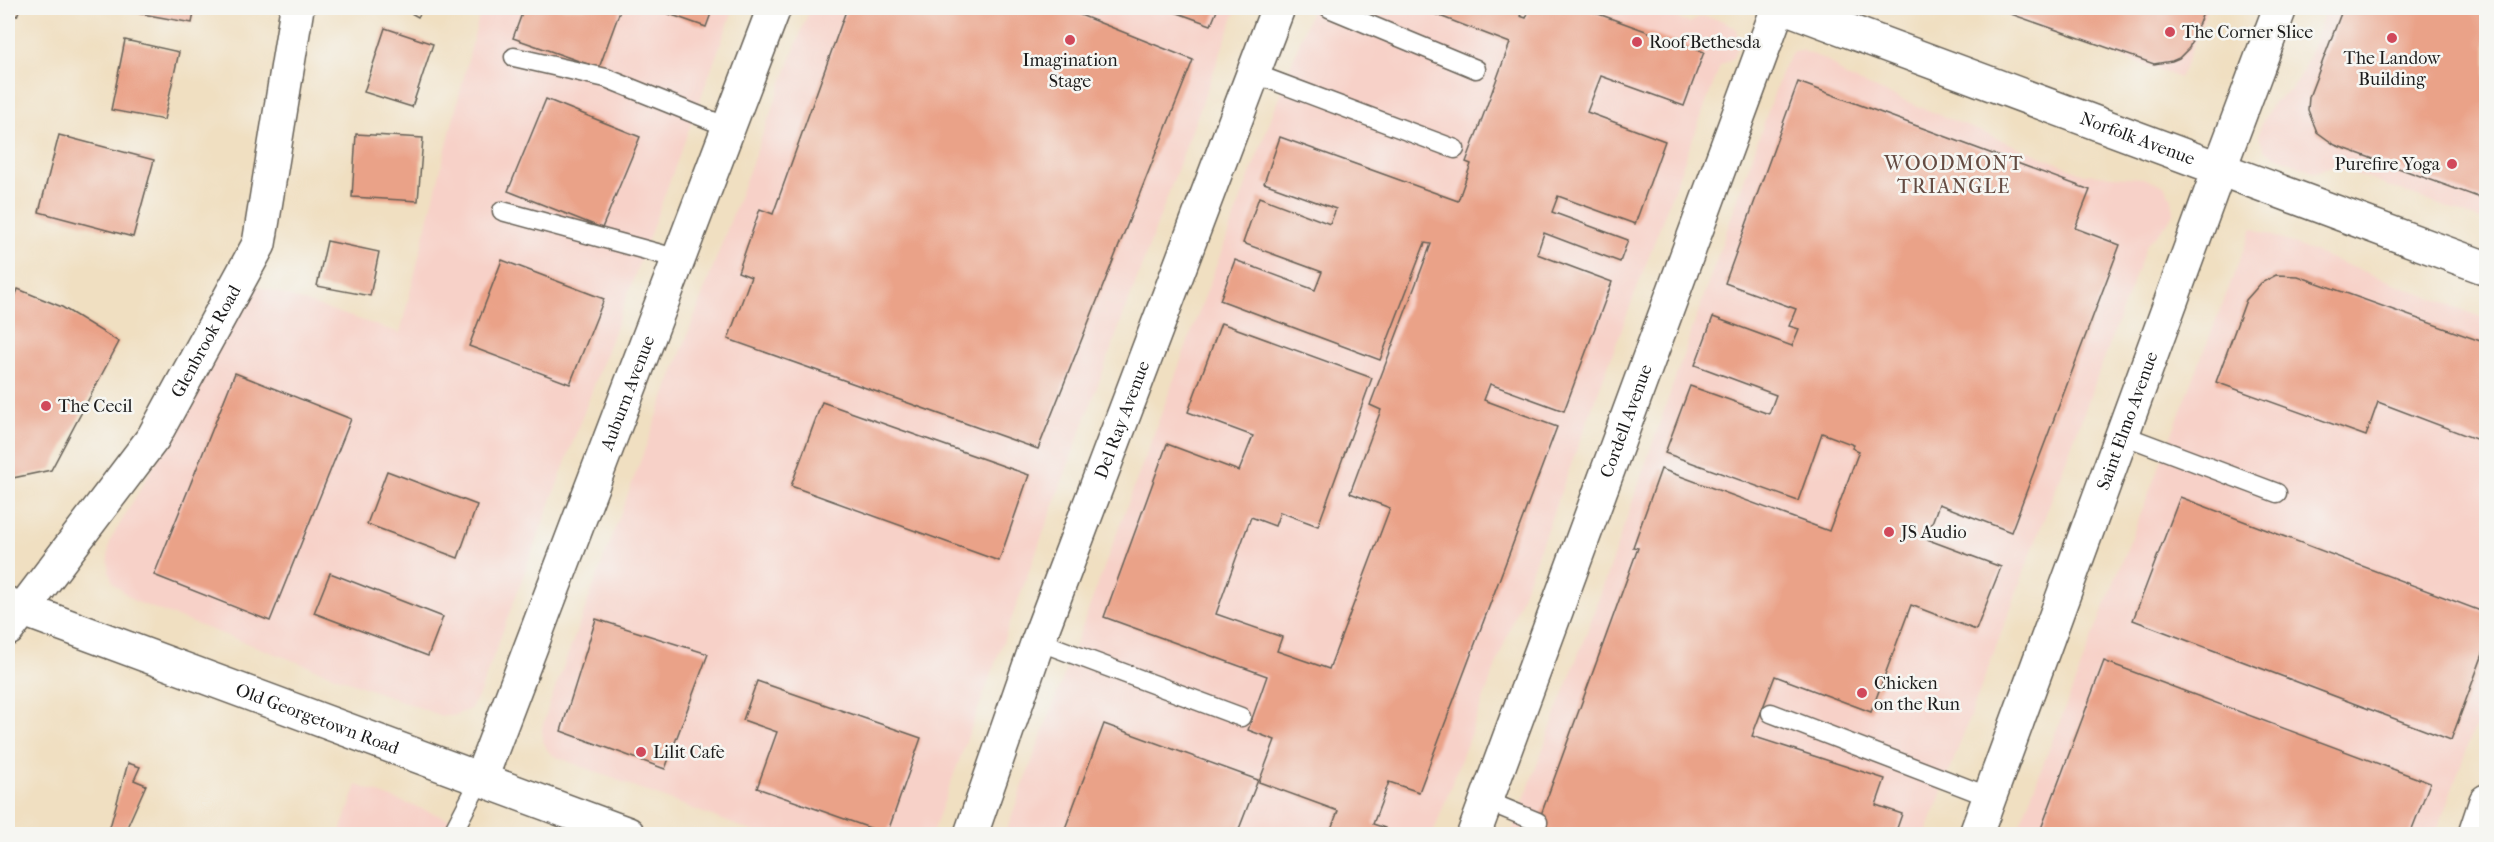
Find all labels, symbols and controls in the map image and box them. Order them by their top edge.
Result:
place label: The Corner Slice [2182,22,2313,43]
marker: The Corner Slice [2163,25,2177,39]
marker: The Landow Building [2385,31,2399,45]
place label: Roof Bethesda [1649,32,1761,53]
marker: Imagination Stage [1063,33,1077,47]
marker: Roof Bethesda [1630,35,1644,49]
place label: The Landow Building [2344,48,2441,90]
place label: Imagination Stage [1022,50,1118,92]
street label: Norfolk Avenue [2077,107,2198,169]
district label: WOODMONT TRIANGLE [1883,152,2024,198]
place label: Purefire Yoga [2334,154,2441,175]
marker: Purefire Yoga [2445,157,2459,171]
street label: Glenbrook Road [167,281,245,401]
street label: Auburn Avenue [596,332,659,454]
street label: Saint Elmo Avenue [2092,349,2162,493]
street label: Del Ray Avenue [1090,358,1154,482]
street label: Cordell Avenue [1596,361,1656,481]
place label: The Cecil [58,396,133,417]
marker: The Cecil [39,399,53,413]
place label: JS Audio [1899,522,1967,543]
marker: JS Audio [1882,525,1896,539]
place label: Chicken on the Run [1874,673,1960,715]
street label: Old Georgetown Road [233,679,402,759]
marker: Chicken on the Run [1855,686,1869,700]
place label: Lilit Cafe [653,742,725,763]
marker: Lilit Cafe [634,745,648,759]

